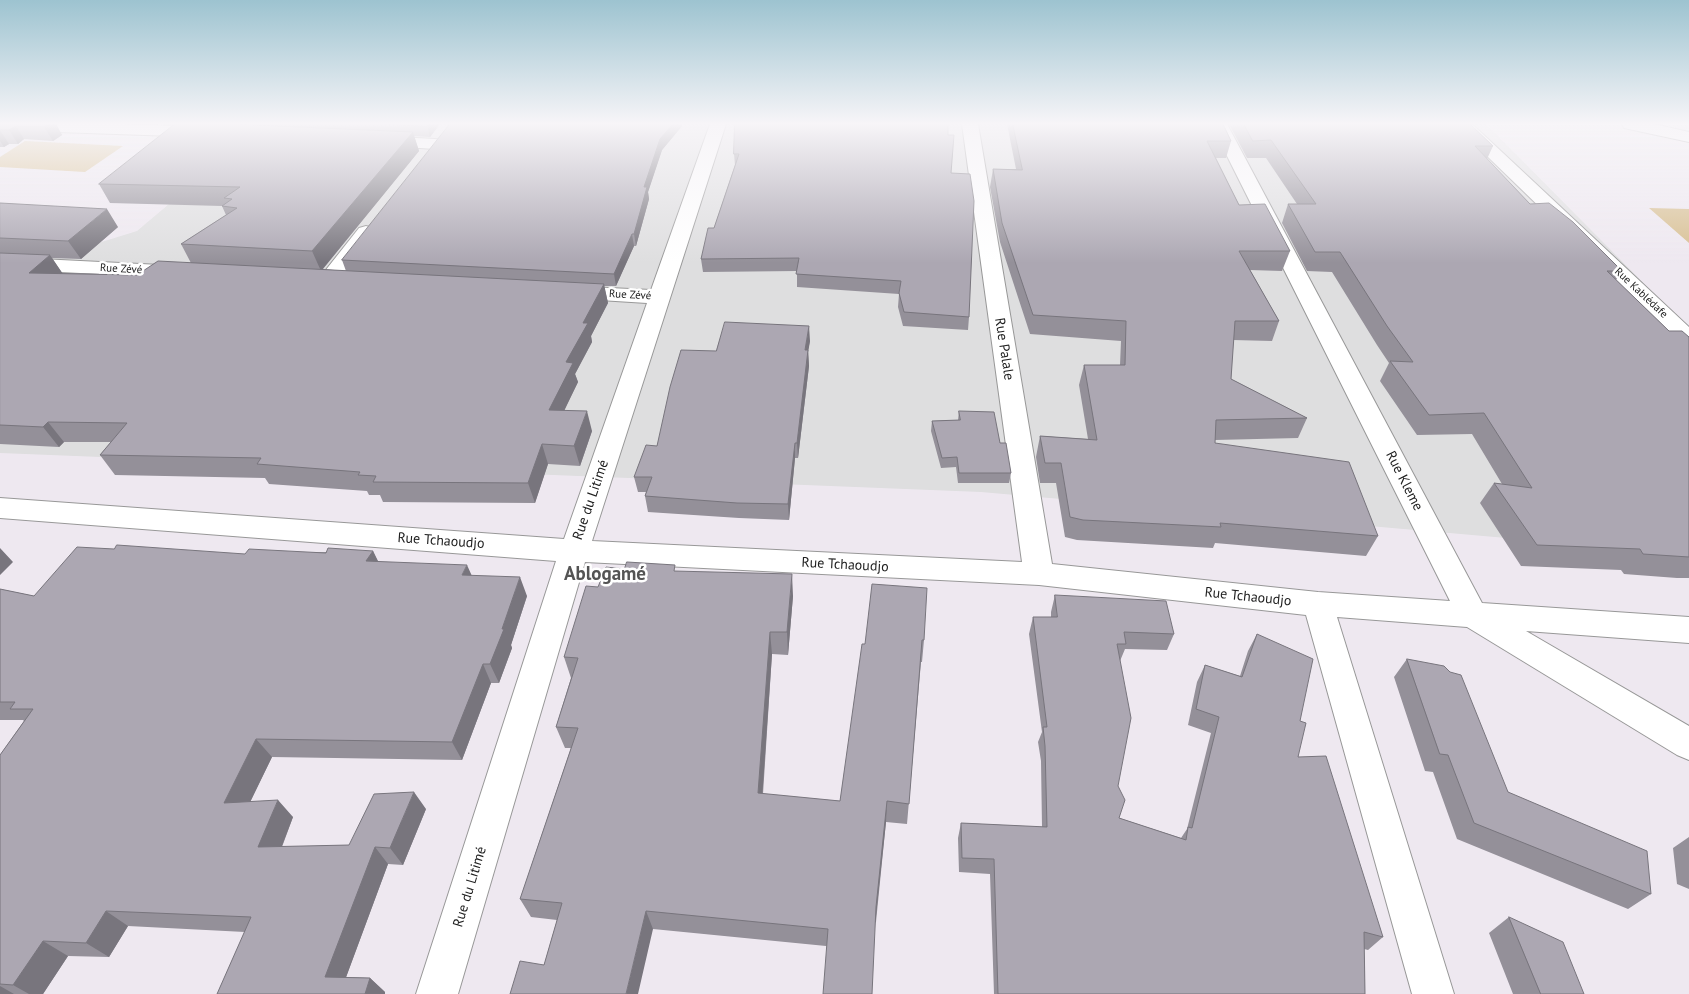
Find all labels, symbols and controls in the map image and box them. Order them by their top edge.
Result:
street label: Rue Zévé [99,261,143,277]
street label: Rue Kablédafe [1612,265,1670,321]
street label: Rue Zévé [608,287,652,303]
street label: Rue Palale [991,317,1017,381]
street label: Rue Kleme [1382,448,1426,514]
street label: Rue du Litimé [569,458,613,542]
street label: Rue Tchaoudjo [397,530,485,552]
street label: Rue Tchaoudjo [801,554,889,576]
district label: Ablogamé [564,564,646,586]
street label: Rue Tchaoudjo [1204,584,1292,610]
street label: Rue du Litimé [450,845,490,929]

